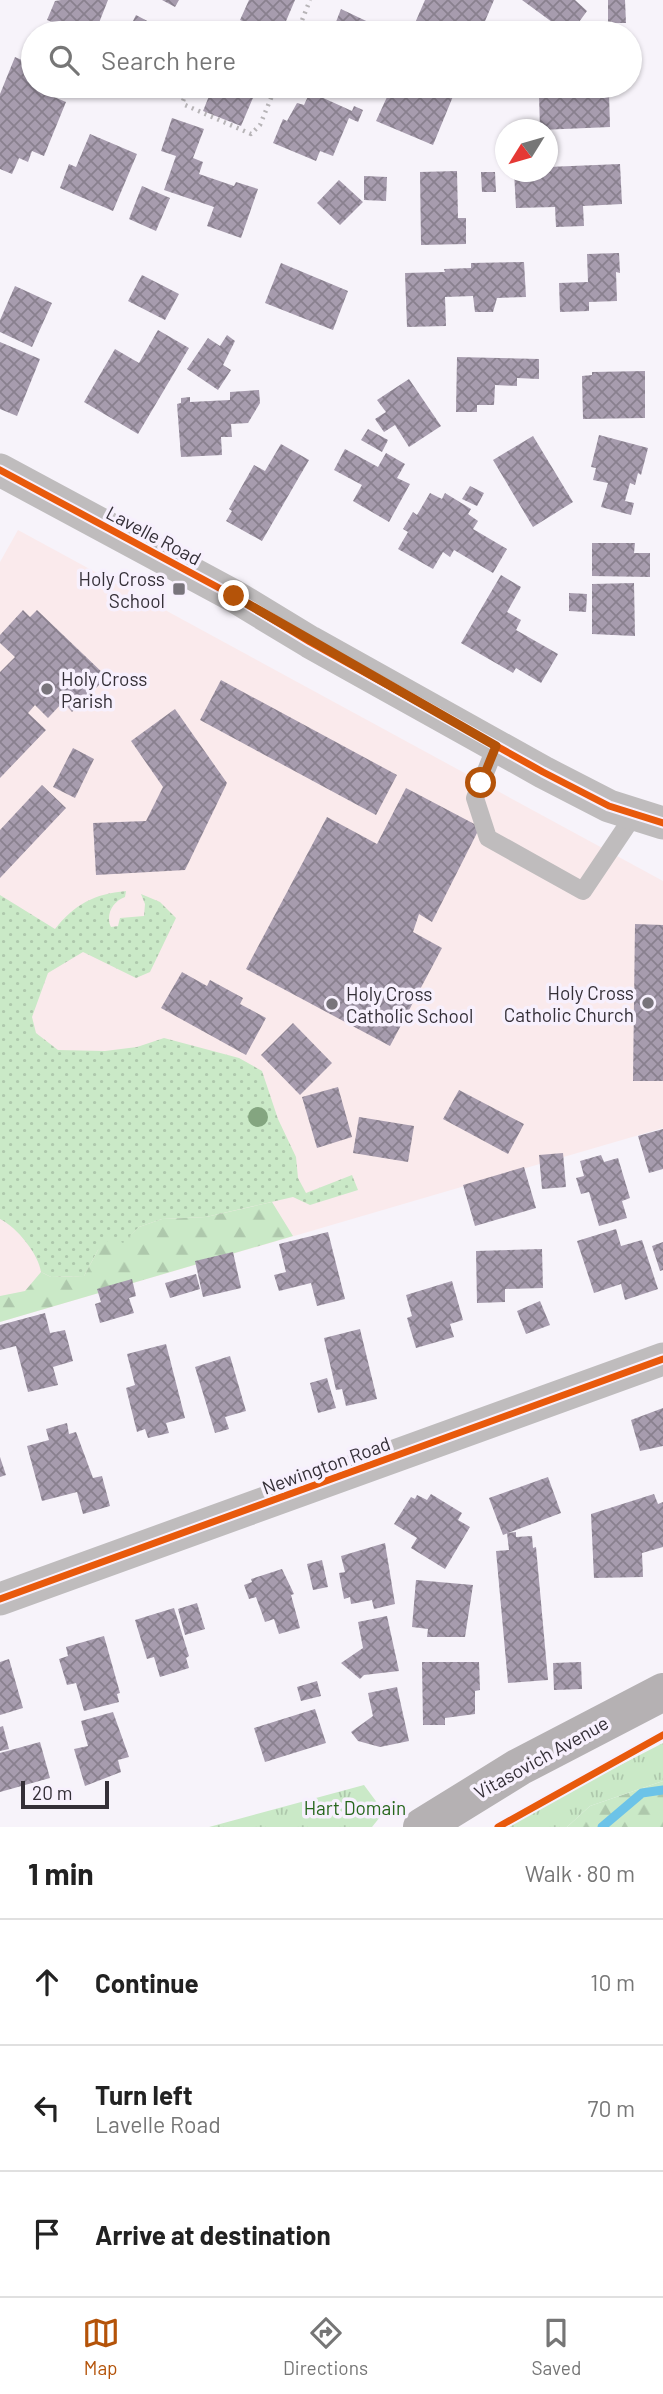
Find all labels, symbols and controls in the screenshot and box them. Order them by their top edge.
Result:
search box [21,21,642,98]
icon: search [45,41,83,79]
text: Search here [101,44,236,75]
north arrow [495,119,558,182]
street label: Lavelle Road [103,500,205,570]
place label: Holy Cross School [79,567,165,612]
route end [218,580,249,611]
marker: Holy Cross School [171,581,187,597]
place label: Holy Cross Parish [61,667,147,712]
marker: Holy Cross Parish [39,681,55,697]
route start [465,767,496,798]
place label: Holy Cross Catholic Church [504,981,634,1026]
place label: Holy Cross Catholic School [346,982,473,1027]
marker: Holy Cross Catholic Church [640,995,656,1011]
marker: Holy Cross Catholic School [324,996,340,1012]
street label: Newington Road [259,1431,393,1499]
street label: Vitasovich Avenue [470,1711,612,1803]
scale bar [21,1778,108,1810]
text: 20 m [32,1781,72,1804]
park label: Hart Domain [304,1796,406,1819]
text: 1 min [28,1855,94,1891]
text: Walk · 80 m [525,1859,635,1887]
icon: ahead [28,1963,66,2001]
text: Continue [95,1967,199,1998]
text: 10 m [590,1968,635,1996]
text: Turn left [95,2079,193,2110]
icon: left [28,2089,66,2127]
text: 70 m [588,2094,635,2122]
text: Lavelle Road [95,2110,221,2138]
icon: arrive [28,2215,66,2253]
text: Arrive at destination [95,2219,331,2250]
tab: Map [82,2314,120,2379]
tab: Directions [283,2314,368,2379]
tab: Saved [531,2314,581,2379]

